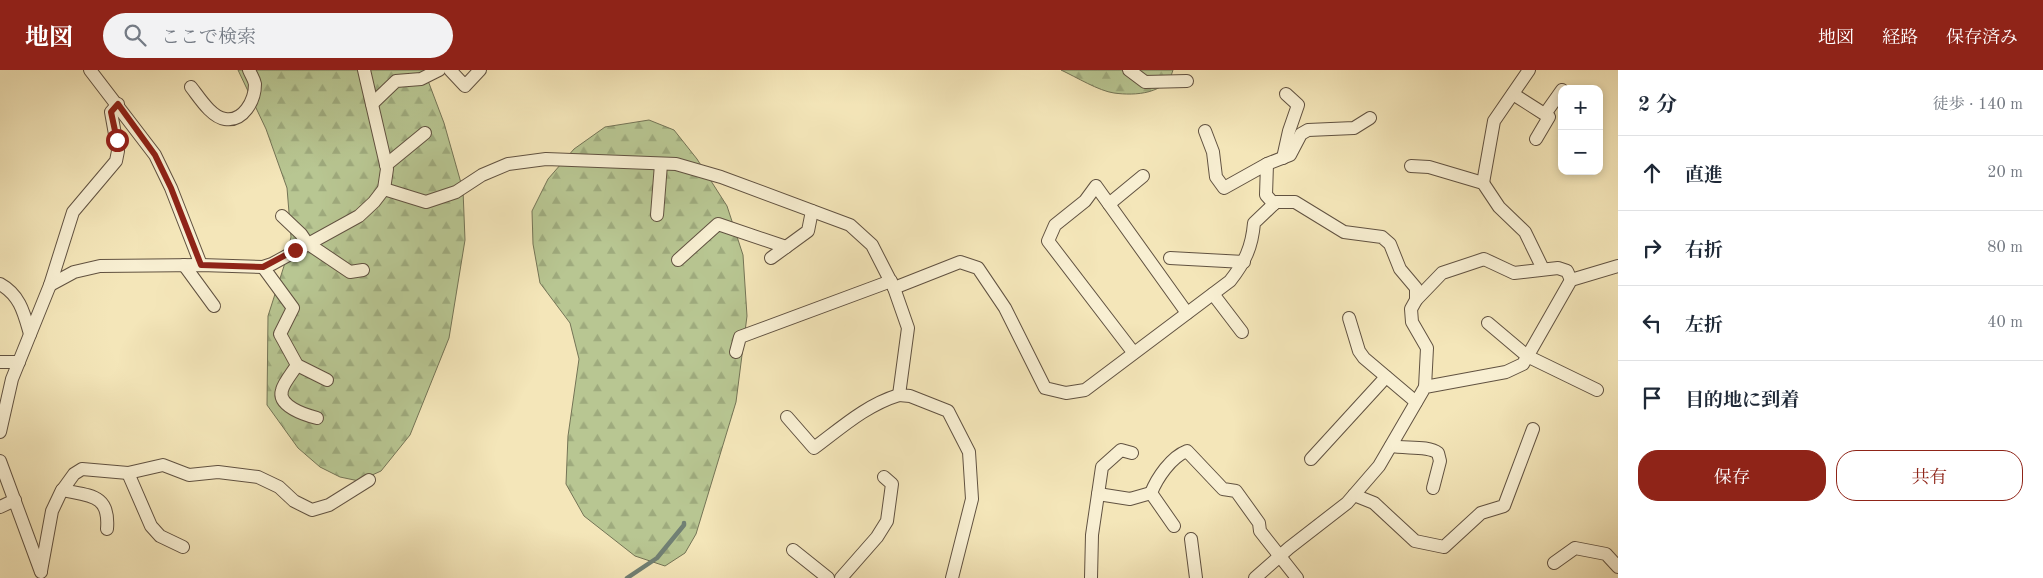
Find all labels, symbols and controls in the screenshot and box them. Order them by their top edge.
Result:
search box [103,13,453,58]
icon: search [121,21,149,49]
text: 地図 [25,27,73,51]
text: ここで検索 [161,29,256,48]
text: 地図 [1818,29,1854,47]
text: 経路 [1882,29,1918,47]
text: 保存済み [1946,29,2018,47]
map controls [1558,85,1603,175]
button: + [1558,85,1603,130]
text: 2 分 [1638,95,1677,116]
text: 徒歩 · 140 m [1933,97,2023,113]
route start [106,129,129,152]
button: − [1558,130,1603,175]
icon: ahead [1638,159,1666,187]
text: 20 m [1987,165,2023,181]
text: 直進 [1685,167,1723,186]
icon: right [1638,234,1666,262]
route end [284,239,307,262]
text: 80 m [1987,240,2023,256]
text: 右折 [1685,242,1723,261]
icon: left [1638,309,1666,337]
text: 40 m [1987,315,2023,331]
text: 左折 [1685,317,1723,336]
icon: arrive [1638,384,1666,412]
text: 目的地に到着 [1685,392,1799,411]
button: 保存 [1638,450,1826,501]
button: 共有 [1836,450,2023,501]

